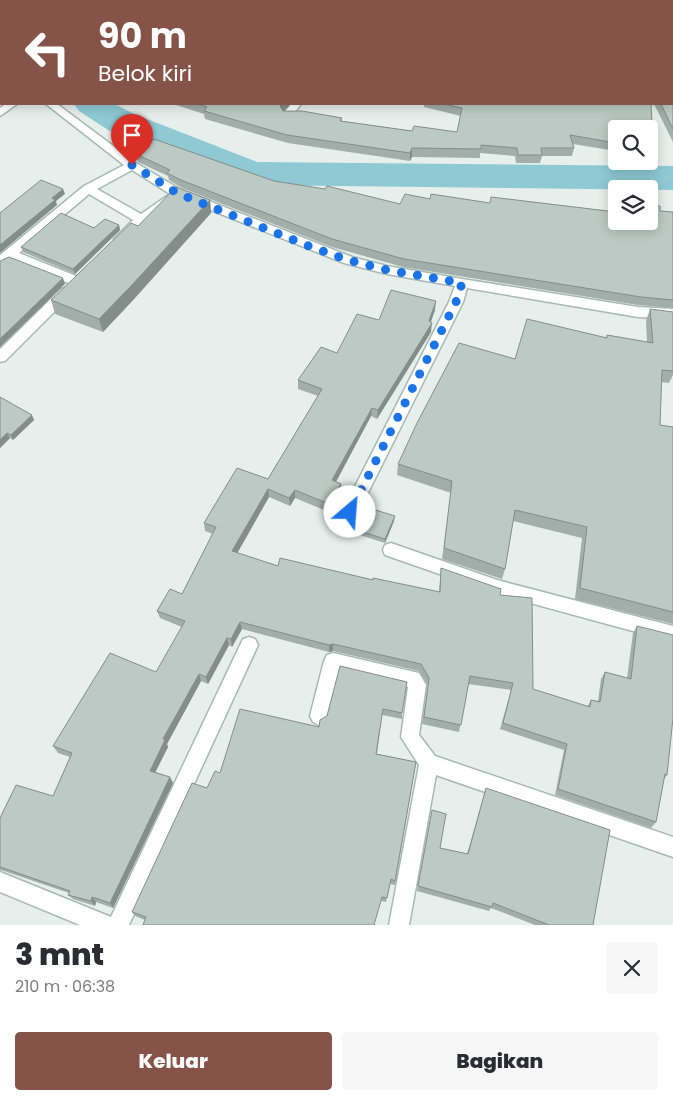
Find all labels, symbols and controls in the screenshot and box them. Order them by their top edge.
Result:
text: 90 m [98,11,187,60]
icon: left [15,20,80,85]
text: Belok kiri [98,58,192,89]
pin [111,114,153,165]
map controls [608,120,658,230]
button: search [608,120,658,170]
icon: arrive [118,121,146,149]
button: layers [608,180,658,230]
position arrow [323,485,375,537]
text: 3 mnt [15,933,104,976]
button: close [606,942,658,994]
text: 210 m · 06:38 [15,975,115,998]
button: Keluar [15,1032,332,1090]
button: Bagikan [342,1032,658,1090]

